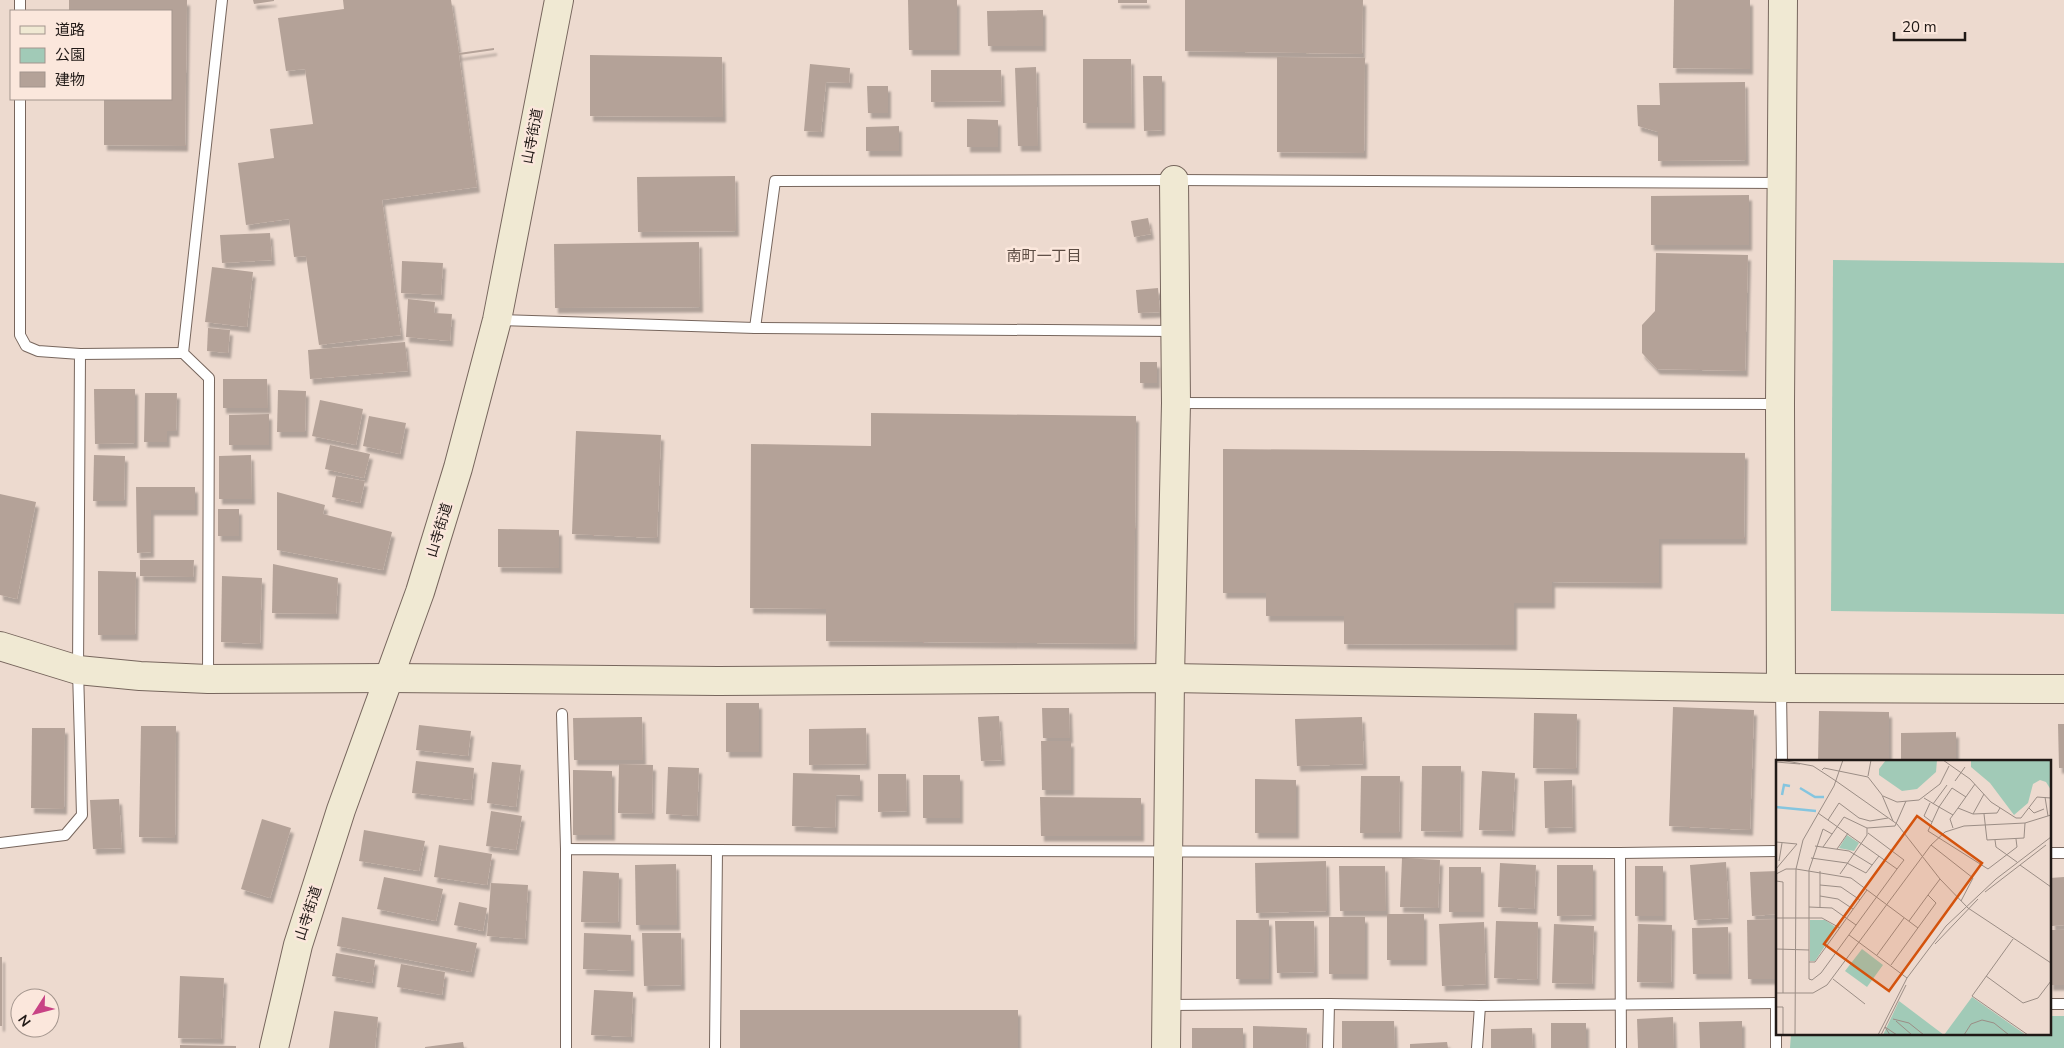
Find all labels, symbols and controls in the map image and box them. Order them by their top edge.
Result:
legend [10,10,172,100]
scale bar [1894,10,1965,42]
text: 20 m [1902,17,1937,37]
text: 道路 [55,20,85,40]
text: 公園 [55,45,85,65]
text: 建物 [55,70,85,90]
street label: 山寺街道 [518,107,547,165]
district label: 南町一丁目 [1006,246,1082,266]
street label: 山寺街道 [422,501,457,560]
inset map [1776,760,2052,1036]
street label: 山寺街道 [291,884,326,943]
north arrow [10,988,60,1038]
text: N [14,1011,36,1030]

